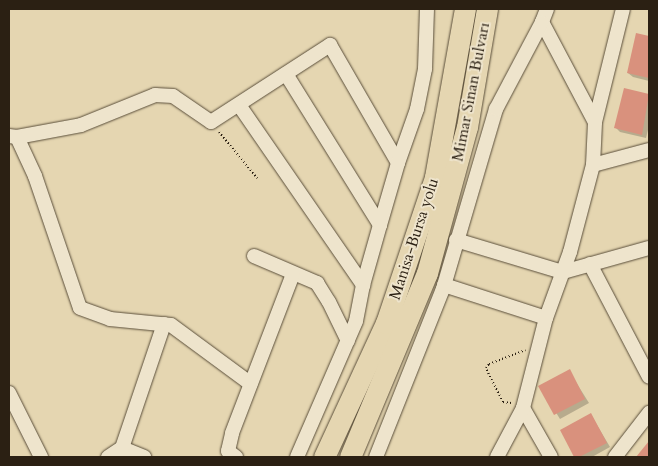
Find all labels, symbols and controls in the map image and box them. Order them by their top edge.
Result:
street label: Mimar Sinan Bulvarı [448,21,494,163]
street label: Manisa-Bursa yolu [385,176,443,302]

